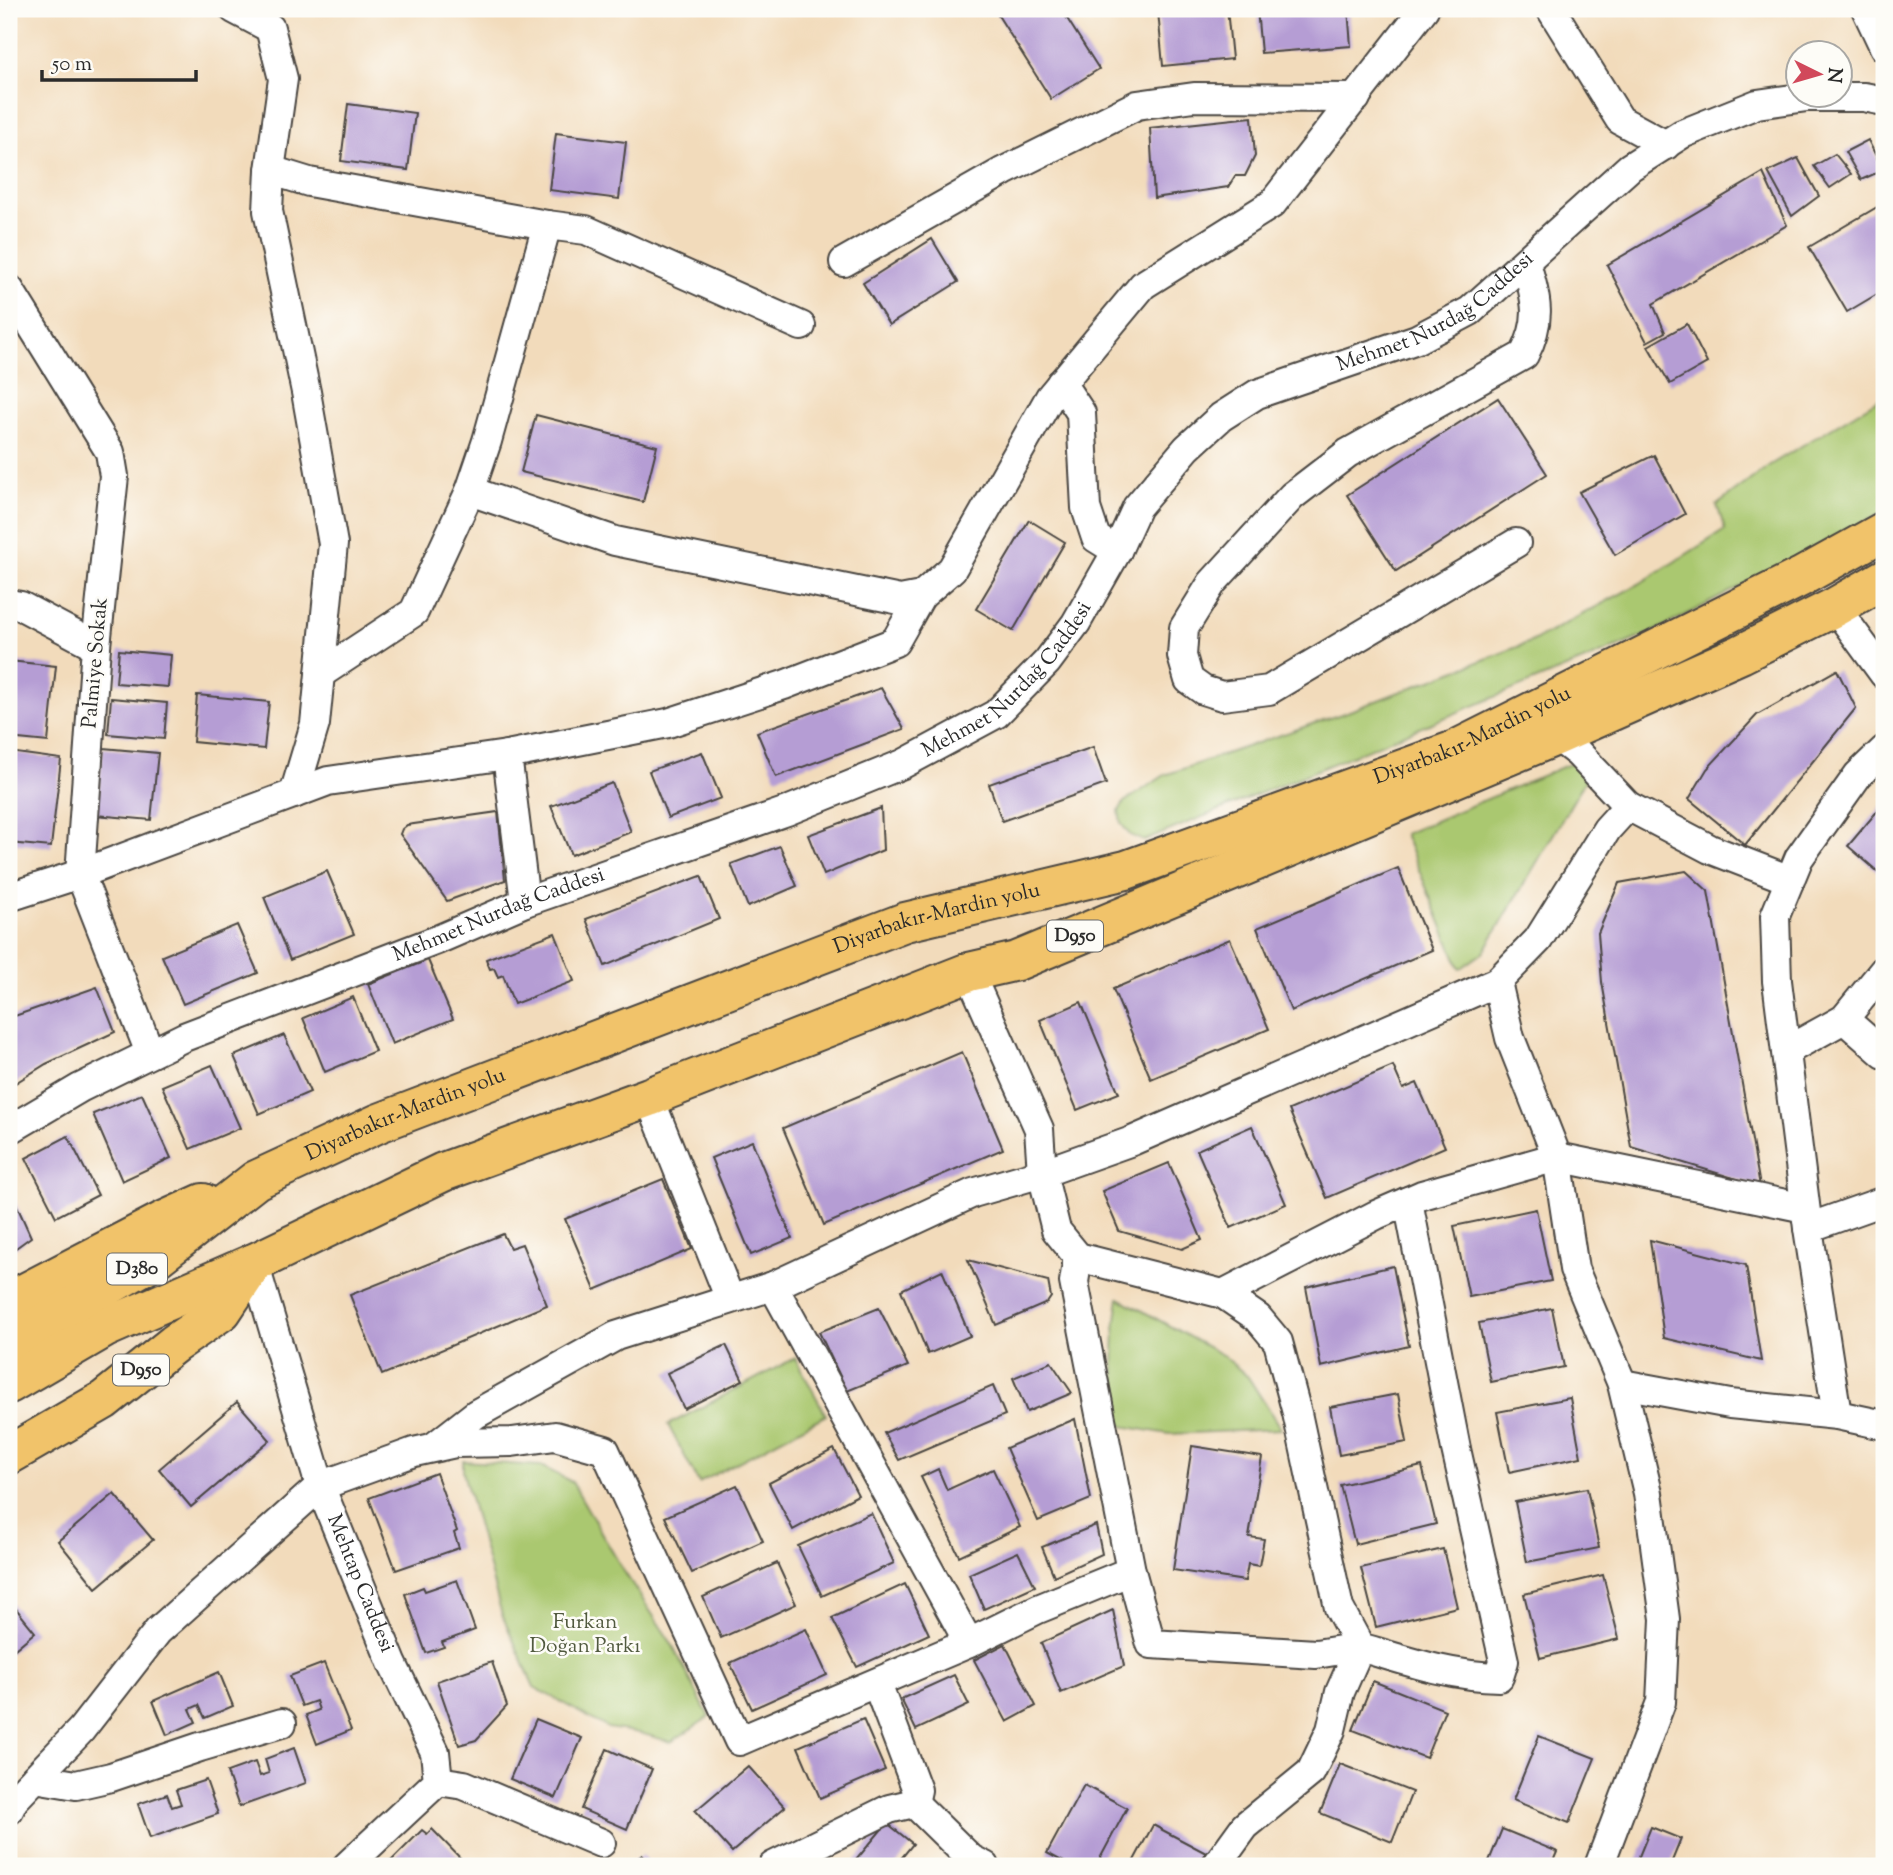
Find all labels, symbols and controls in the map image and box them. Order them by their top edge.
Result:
scale bar [42,38,196,82]
north arrow [1784,38,1854,108]
text: 50 m [51,50,92,80]
text: N [1819,67,1848,84]
street label: Mehmet Nurdağ Caddesi [1333,245,1541,380]
street label: Palmiye Sokak [75,596,117,730]
street label: Mehmet Nurdağ Caddesi [917,596,1100,766]
street label: Diyarbakır-Mardin yolu [1370,679,1576,793]
street label: Mehmet Nurdağ Caddesi [389,860,609,970]
street label: Diyarbakır-Mardin yolu [829,876,1043,963]
road number: D950 [1047,920,1103,952]
street label: Diyarbakır-Mardin yolu [301,1061,510,1170]
road number: D380 [107,1254,167,1284]
road number: D950 [113,1354,169,1386]
street label: Mehtap Caddesi [318,1510,401,1657]
park label: Furkan Doğan Parkı [529,1608,641,1662]

